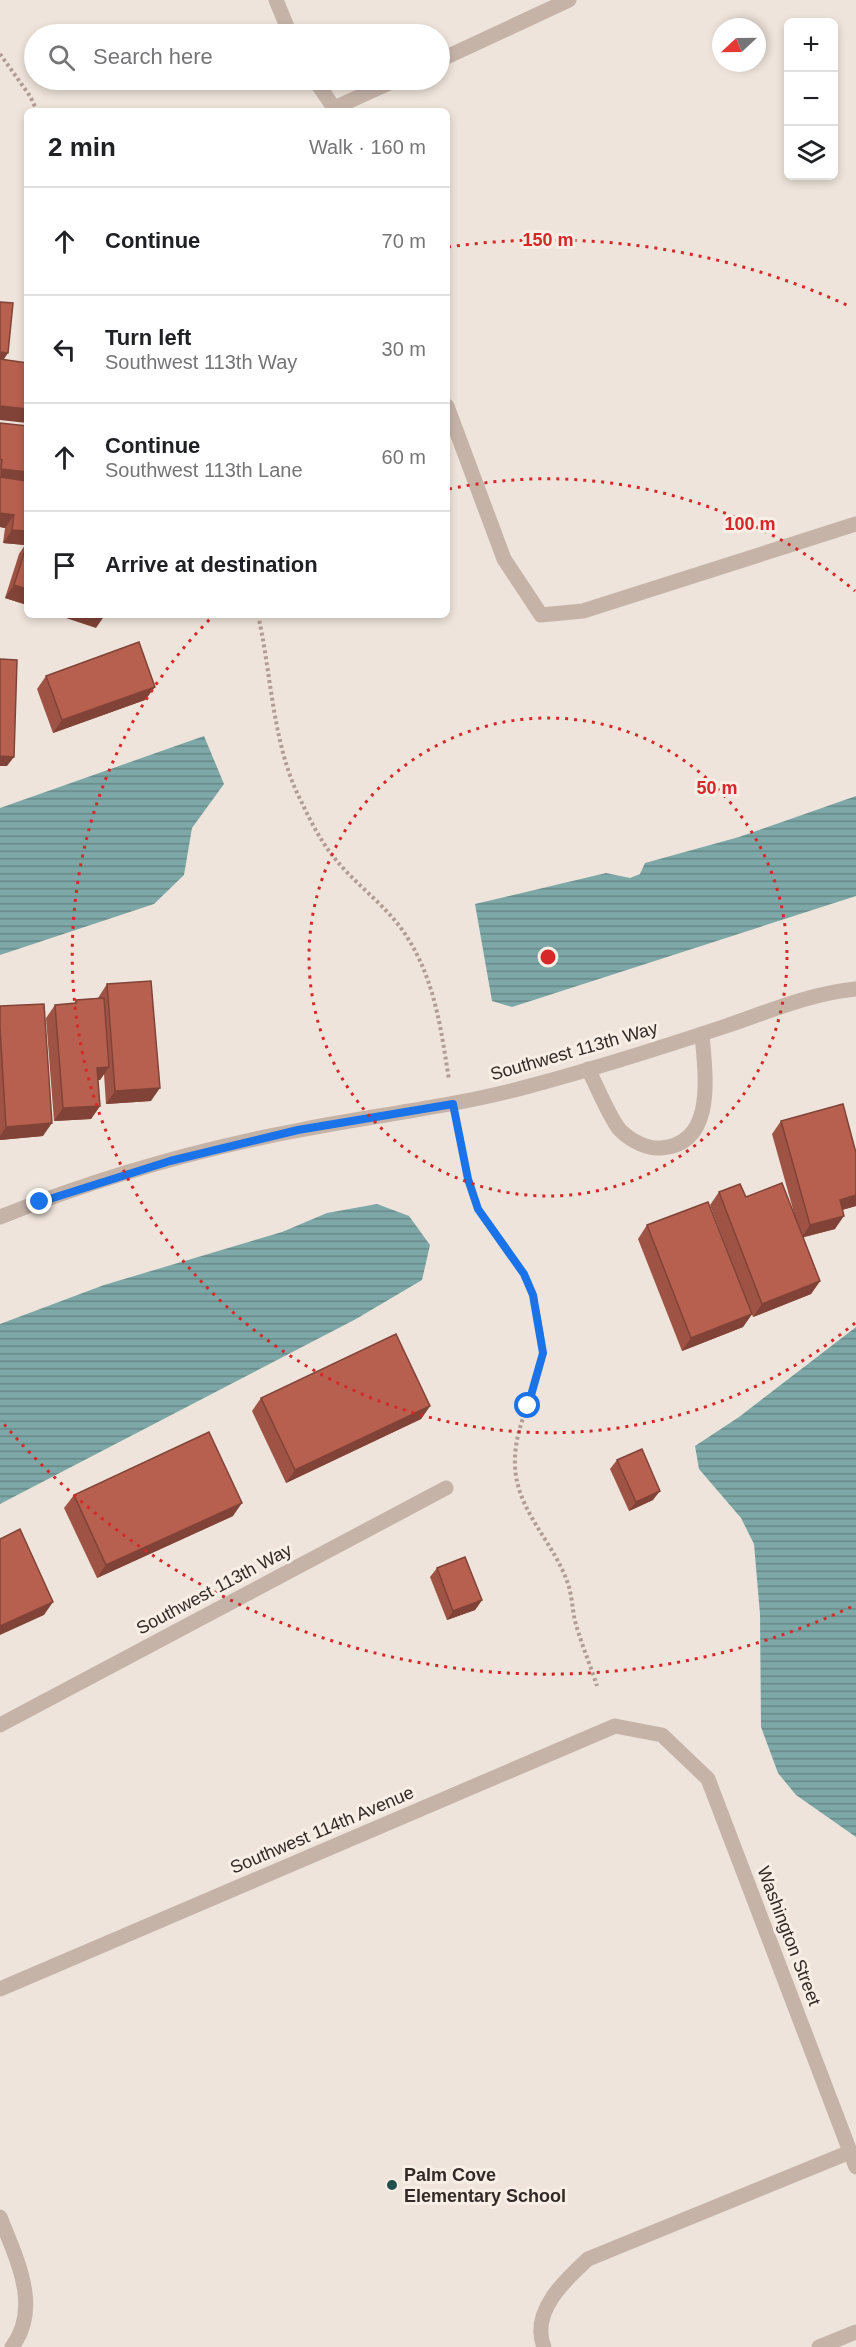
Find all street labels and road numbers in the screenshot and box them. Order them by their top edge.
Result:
street label: Southwest 113th Way [488,1018,660,1084]
street label: Southwest 113th Way [133,1540,295,1638]
street label: Southwest 114th Avenue [227,1782,417,1878]
street label: Washington Street [753,1864,825,2008]

